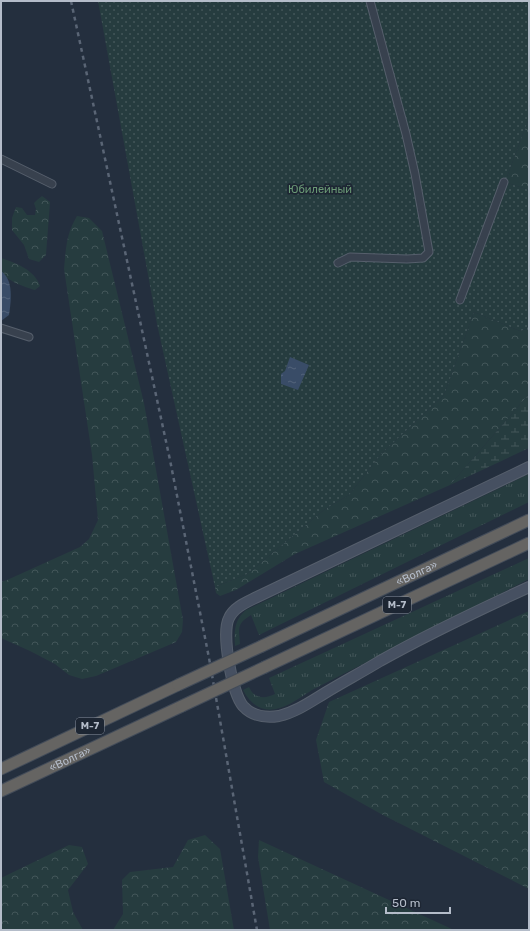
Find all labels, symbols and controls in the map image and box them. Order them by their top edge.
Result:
park label: Юбилейный [288,183,352,196]
street label: «Волга» [394,558,440,588]
road number: М-7 [383,597,411,613]
road number: М-7 [76,718,104,734]
street label: «Волга» [47,743,93,774]
scale bar [386,889,450,915]
text: 50 m [392,896,420,910]

